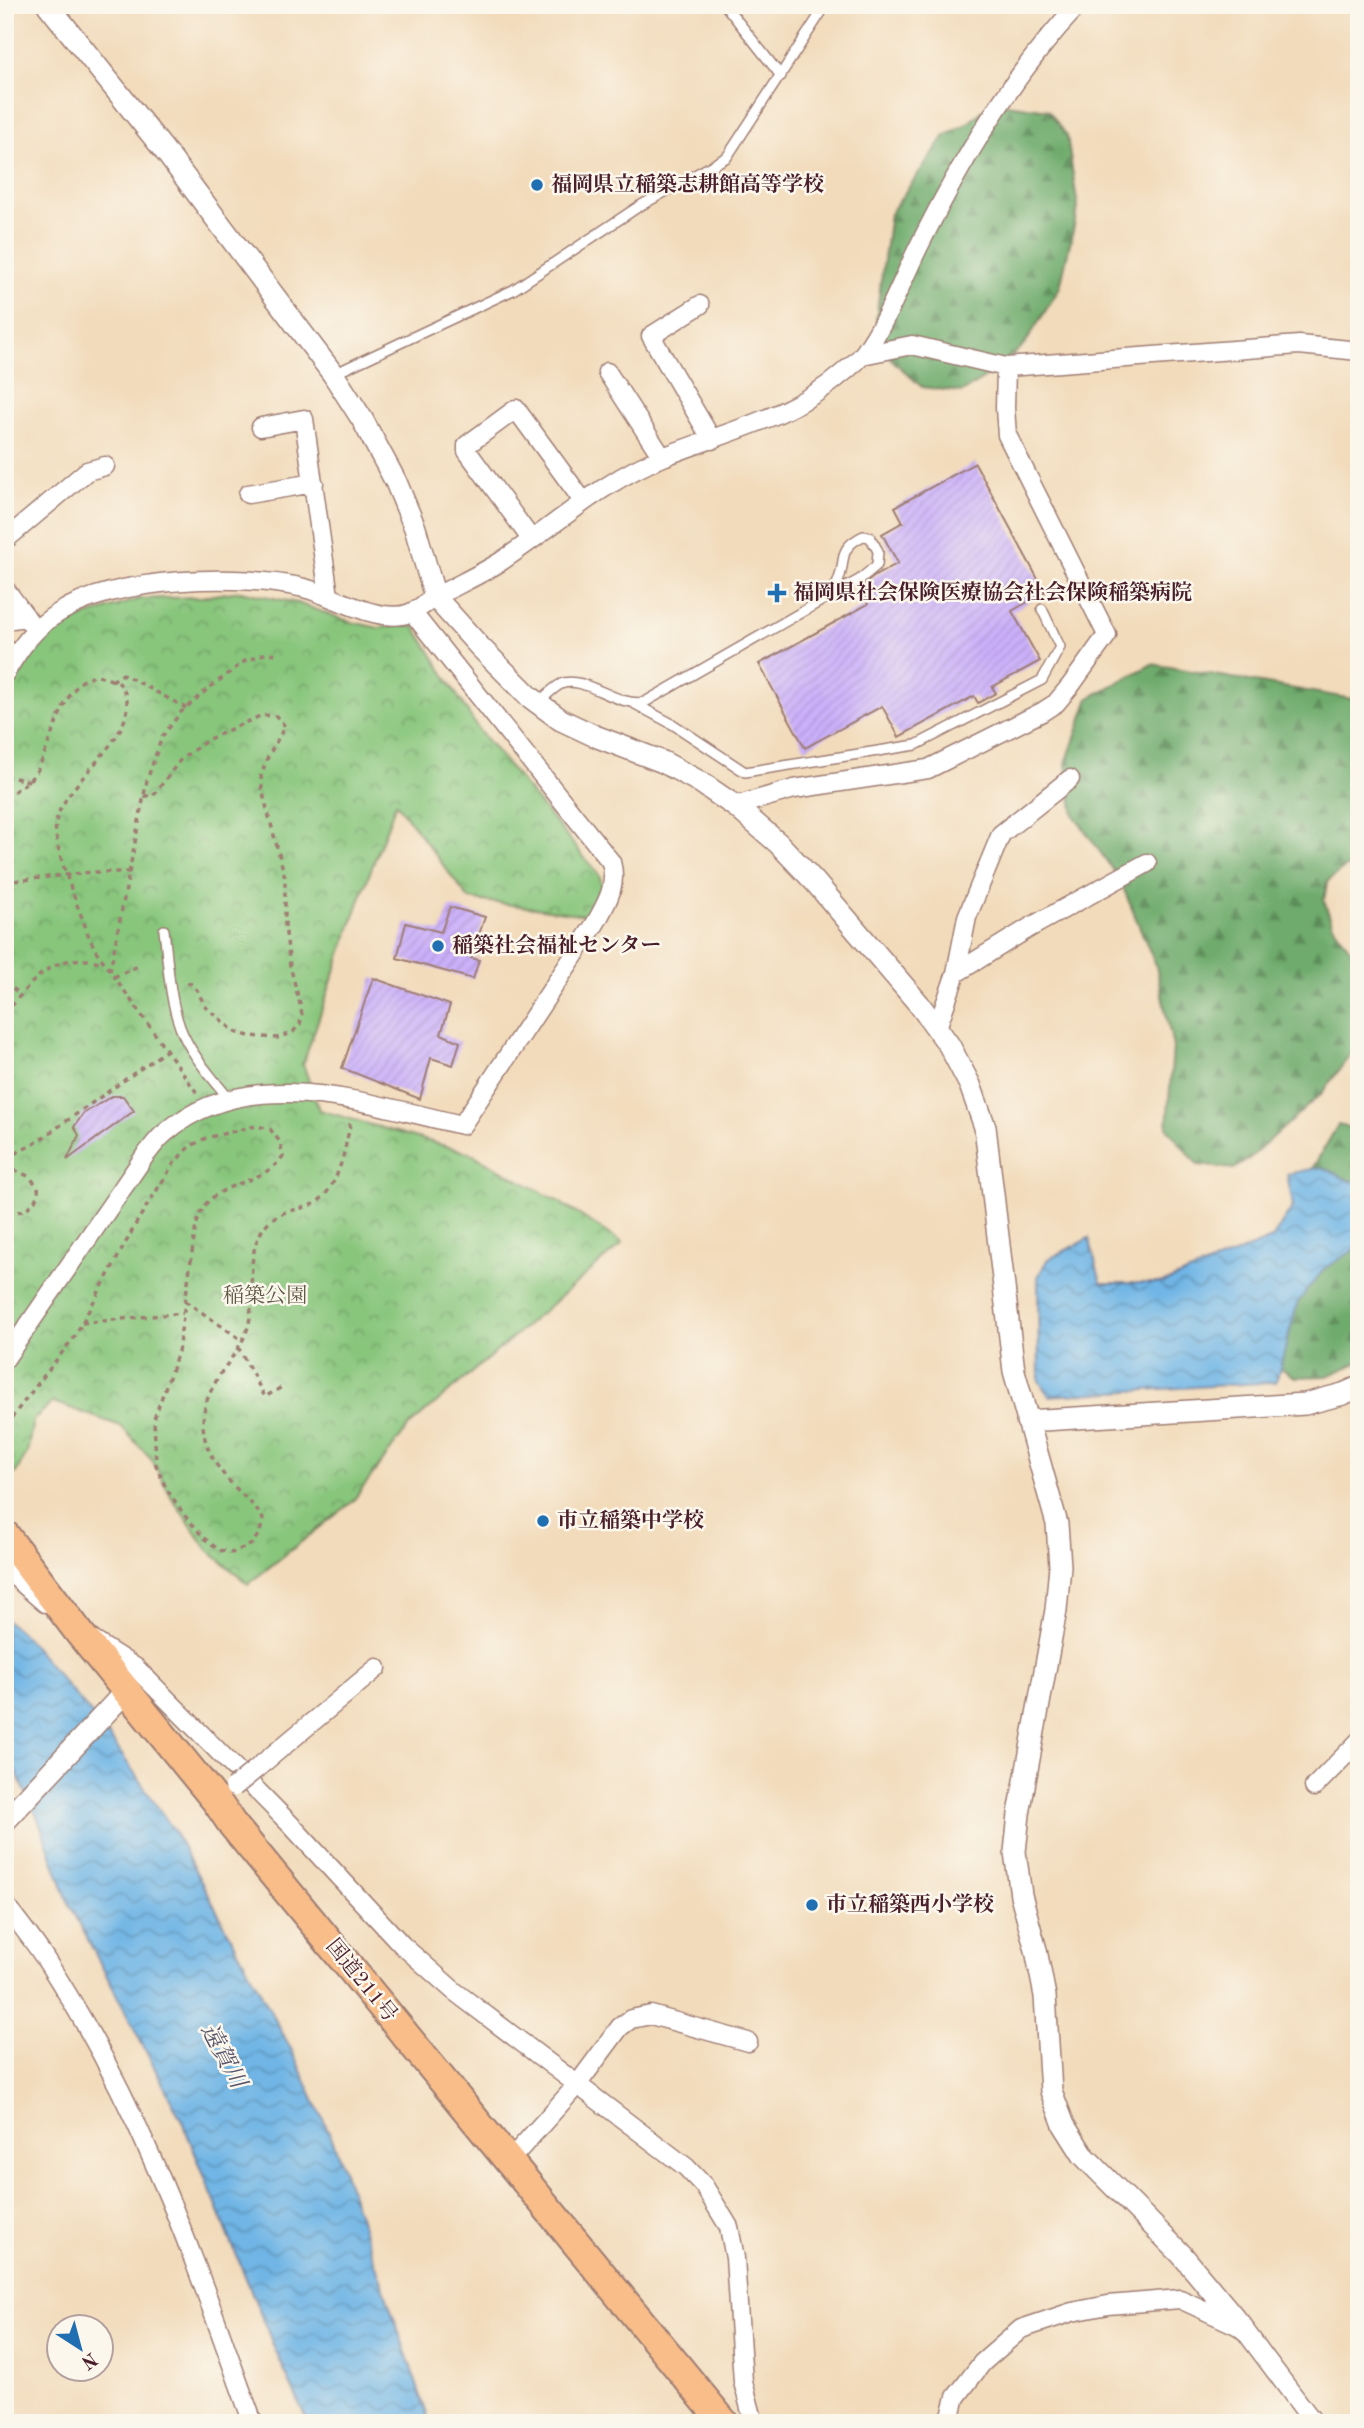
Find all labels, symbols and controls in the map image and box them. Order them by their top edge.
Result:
place label: 福岡県立稲築志耕館高等学校 [551,173,824,196]
marker: 福岡県立稲築志耕館高等学校 [529,177,545,193]
place label: 福岡県社会保険医療協会社会保険稲築病院 [793,580,1192,604]
marker: 福岡県社会保険医療協会社会保険稲築病院 [767,583,787,603]
place label: 稲築社会福祉センター [452,933,661,957]
marker: 稲築社会福祉センター [430,938,446,954]
park label: 稲築公園 [223,1284,307,1307]
place label: 市立稲築中学校 [557,1509,704,1532]
marker: 市立稲築中学校 [535,1513,551,1529]
place label: 市立稲築西小学校 [826,1893,994,1916]
marker: 市立稲築西小学校 [804,1897,820,1913]
street label: 国道211号 [322,1934,402,2026]
water label: 遠賀川 [197,2019,253,2095]
north arrow [46,2312,116,2382]
text: N [77,2348,100,2372]

